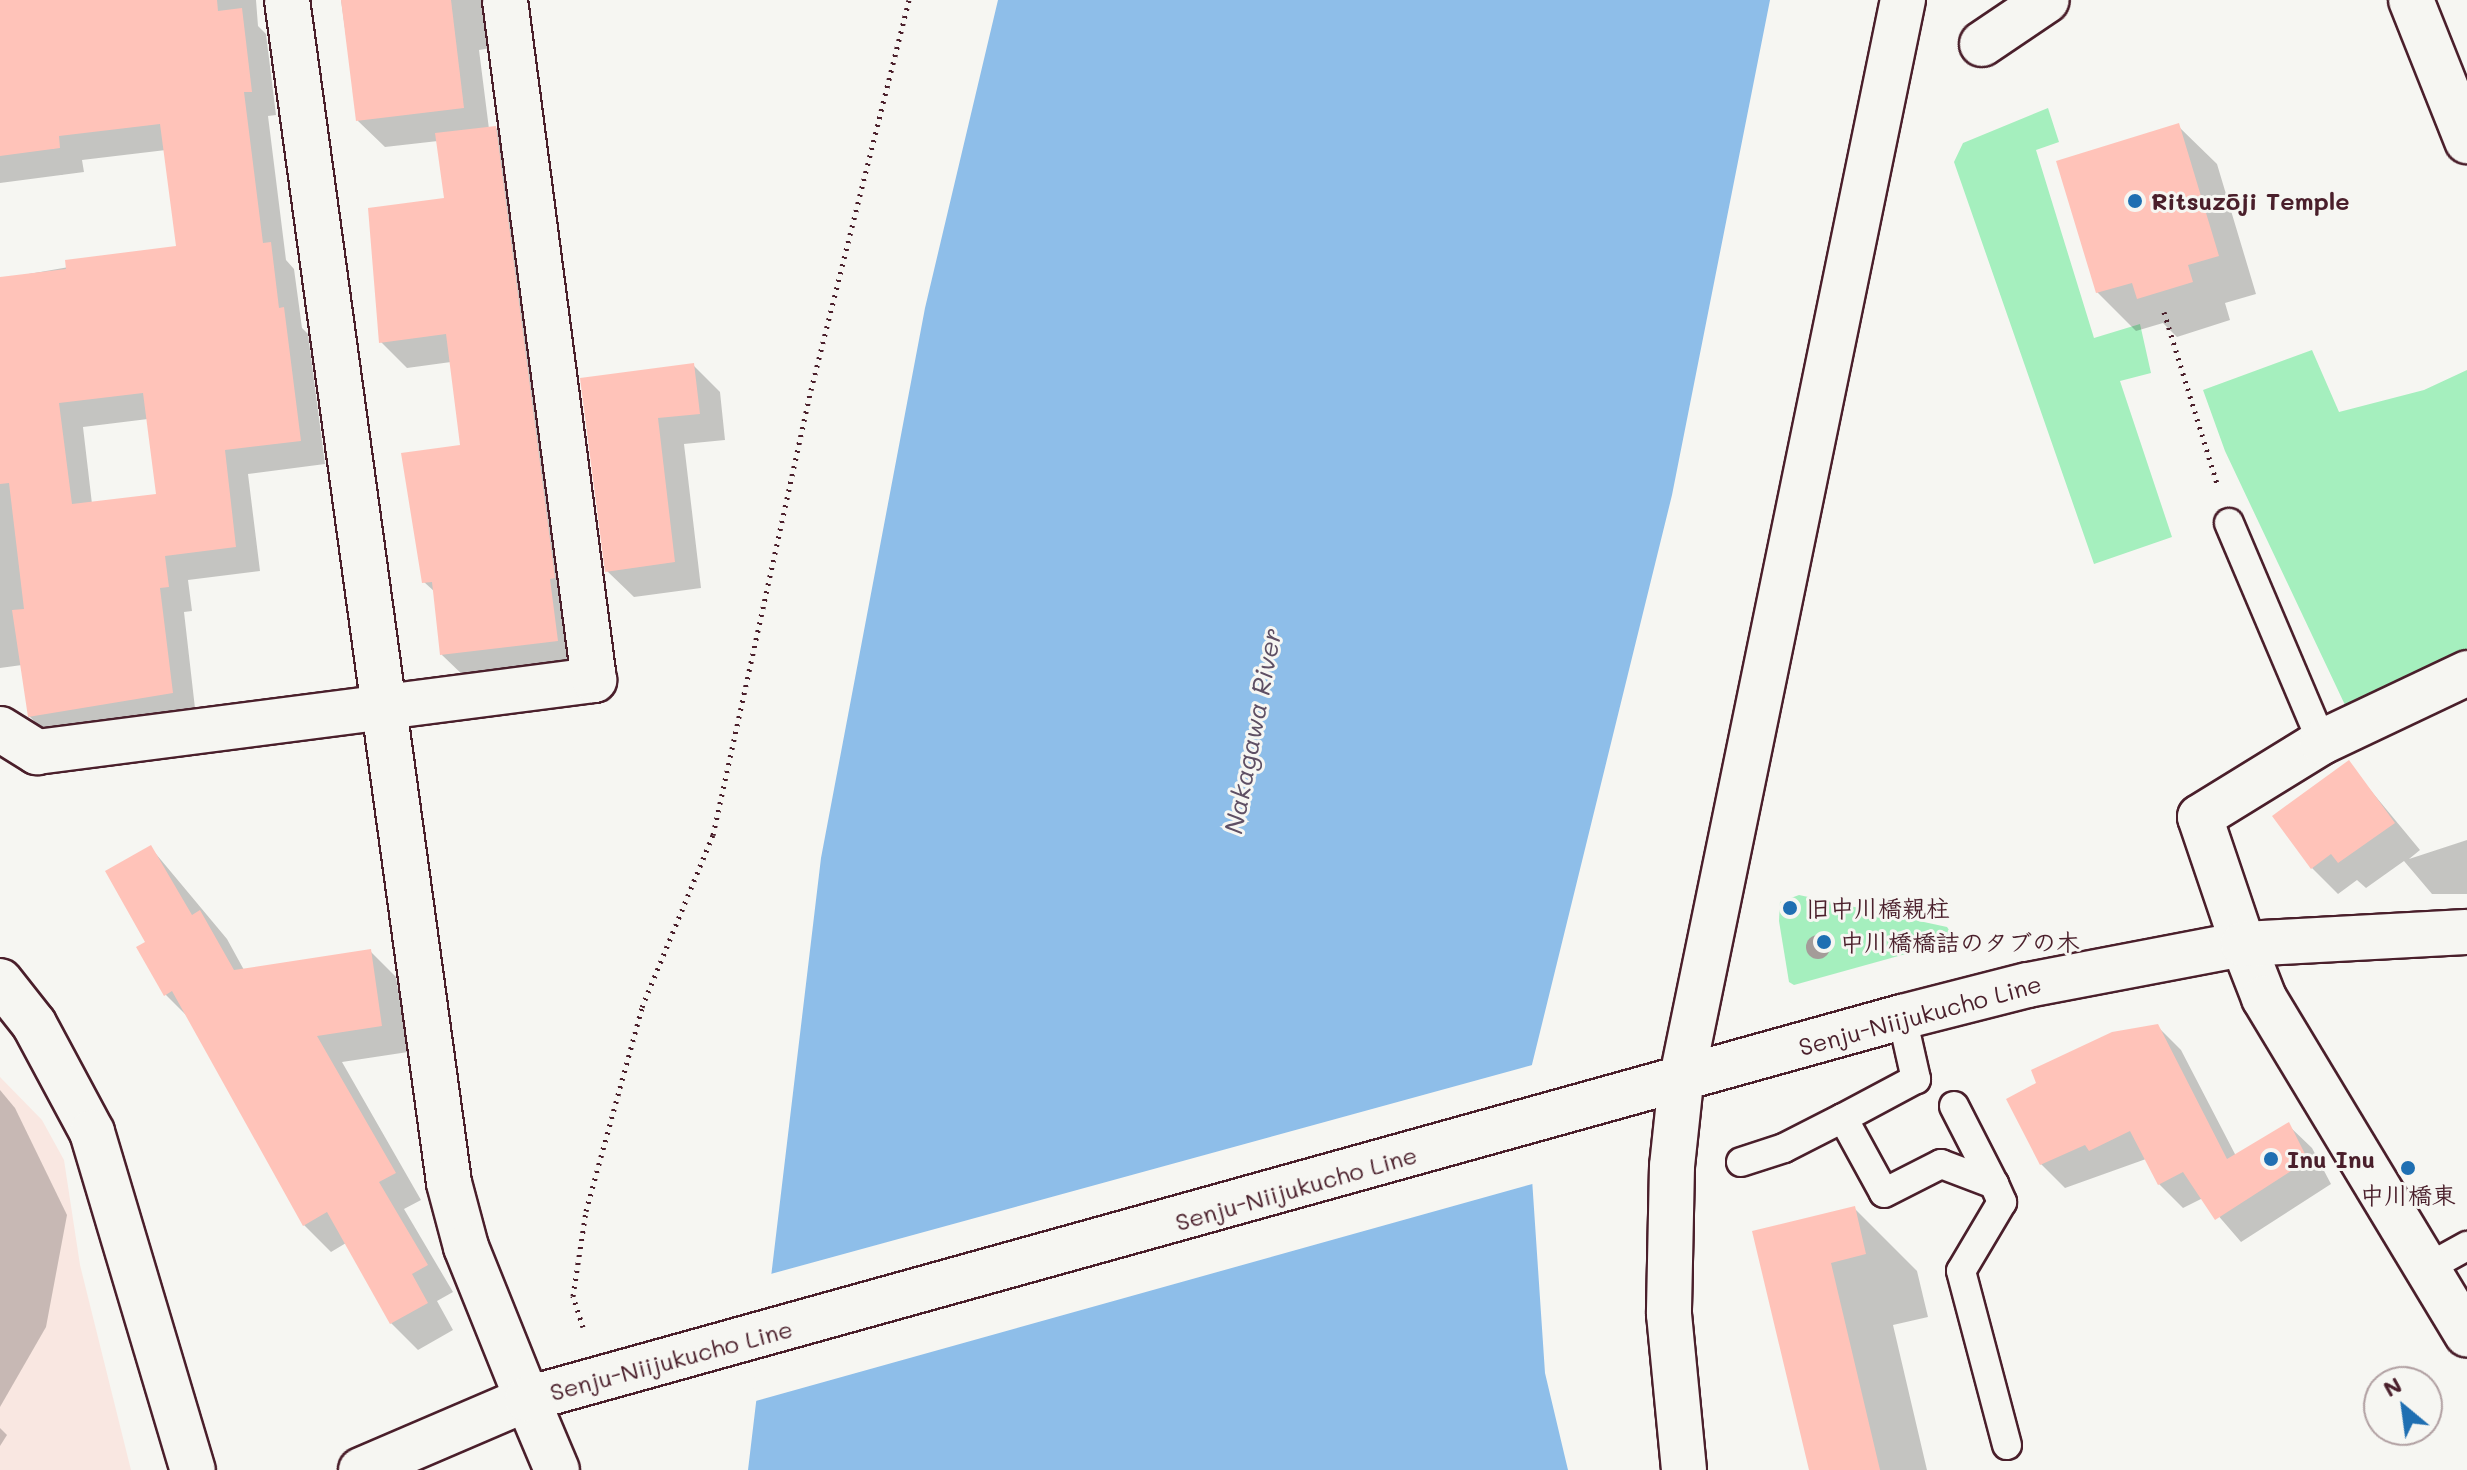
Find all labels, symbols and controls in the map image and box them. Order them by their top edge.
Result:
place label: Ritsuzōji Temple [2151,187,2350,215]
marker: Ritsuzōji Temple [2126,192,2144,210]
water label: Nakagawa River [1218,626,1288,836]
place label: 旧中川橋親柱 [1806,894,1950,922]
marker: 旧中川橋親柱 [1781,899,1799,917]
place label: 中川橋橋詰のタブの木 [1840,928,2080,956]
marker: 中川橋橋詰のタブの木 [1815,933,1833,951]
street label: Senju-Niijukucho Line [1795,969,2045,1061]
street label: Senju-Niijukucho Line [1172,1140,1420,1236]
place label: Inu Inu [2287,1145,2375,1173]
marker: Inu Inu [2262,1150,2280,1168]
marker: 中川橋東 [2399,1159,2417,1177]
place label: 中川橋東 [2360,1181,2456,1209]
street label: Senju-Niijukucho Line [546,1314,796,1406]
north arrow [2363,1366,2443,1446]
text: N [2378,1370,2406,1403]

